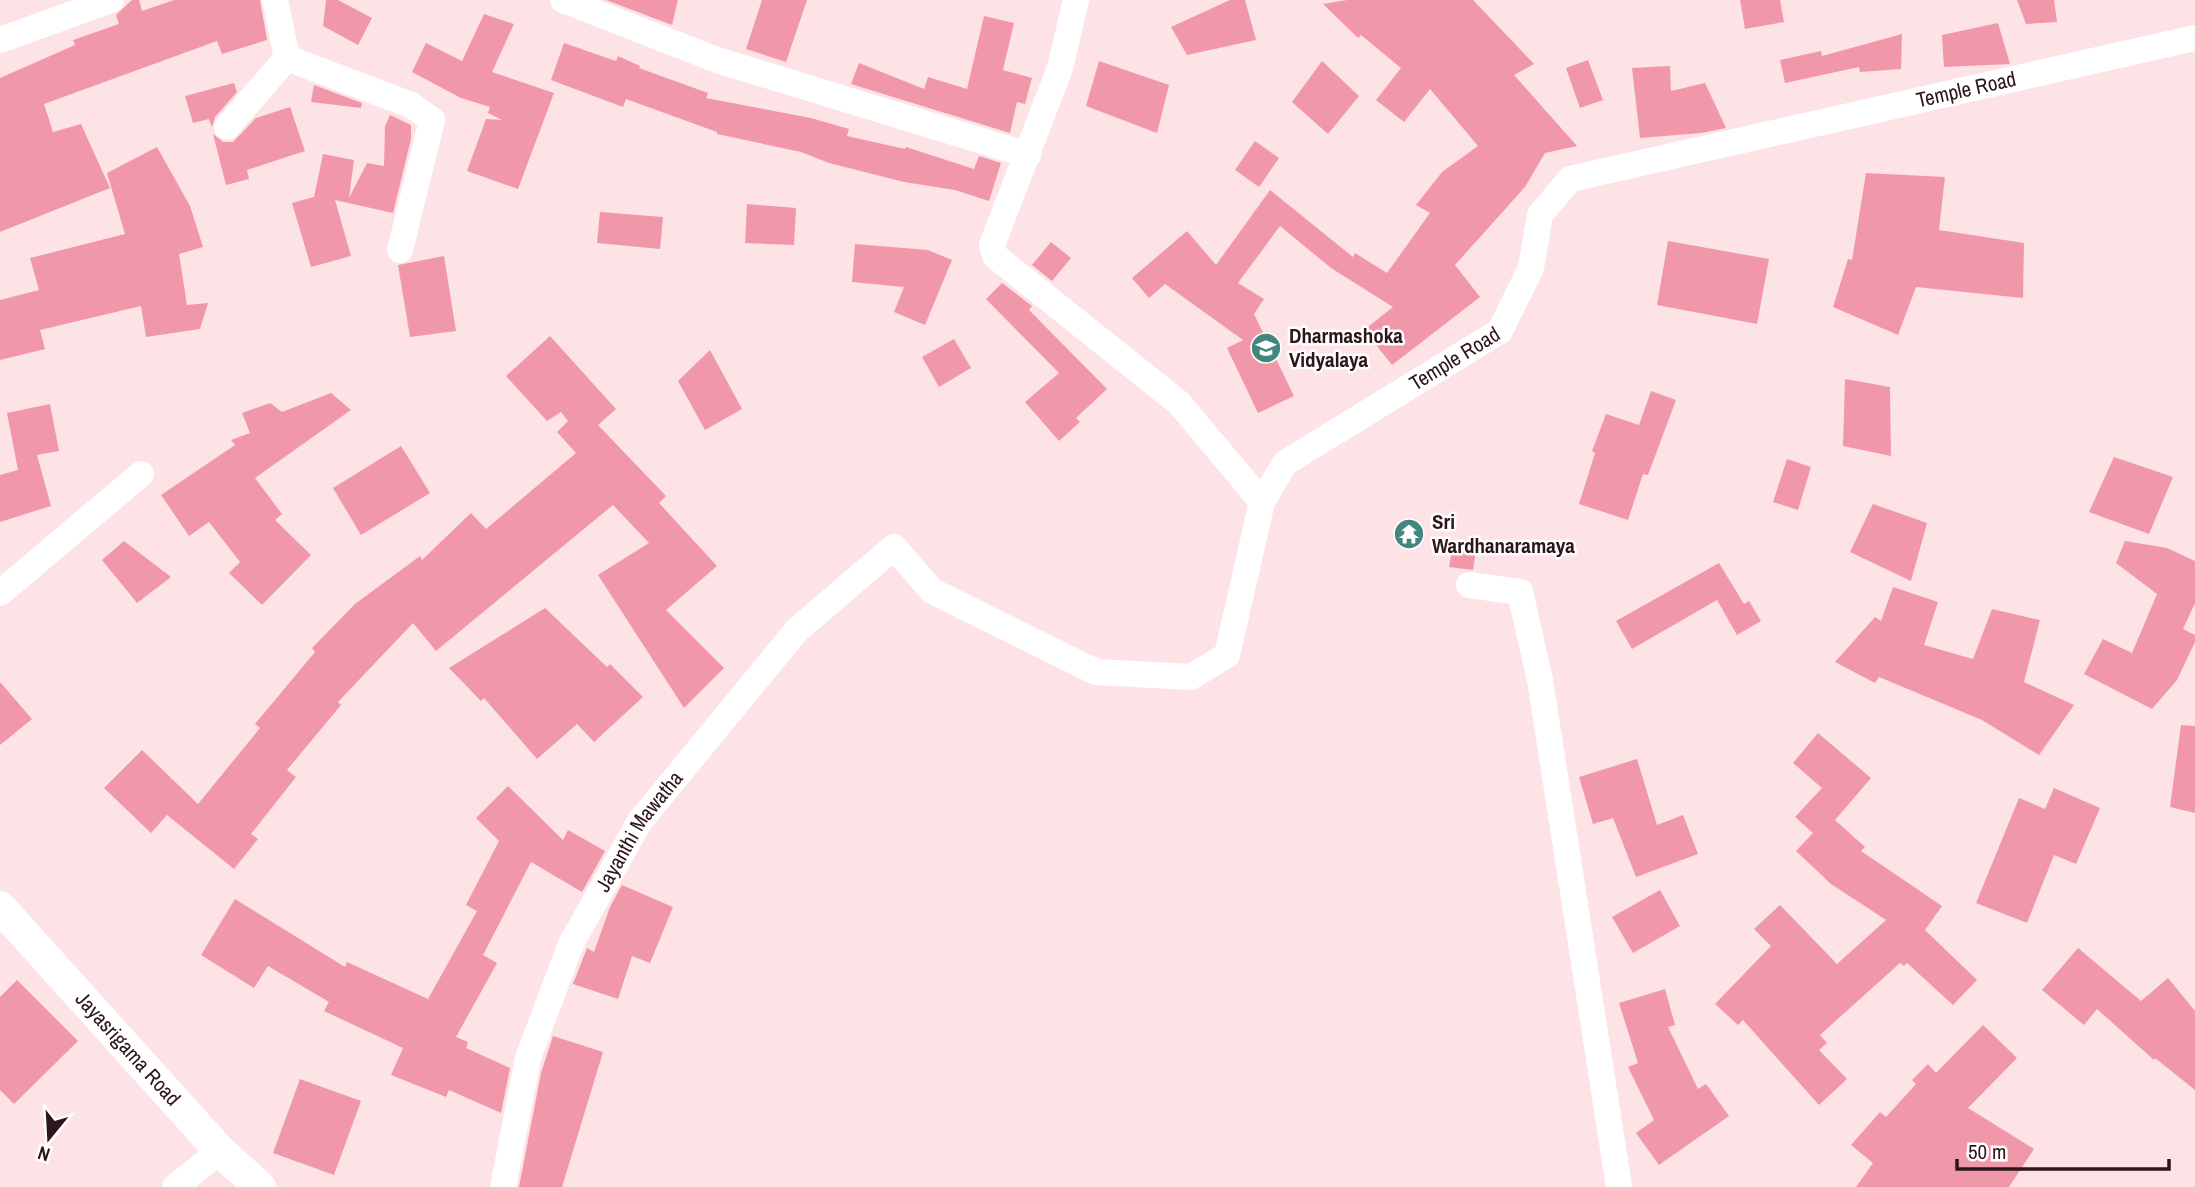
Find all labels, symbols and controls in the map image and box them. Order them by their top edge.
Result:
street label: Temple Road [1913,64,2019,114]
street label: Temple Road [1404,319,1505,397]
place label: Dharmashoka Vidyalaya [1289,321,1403,374]
school or university icon: Dharmashoka Vidyalaya [1249,331,1283,365]
place label: Sri Wardhanaramaya [1432,507,1575,560]
temple icon: Sri Wardhanaramaya [1392,517,1426,551]
street label: Jayanthi Mawatha [588,764,690,897]
street label: Jayasrigama Road [69,985,187,1112]
north arrow [14,1103,84,1173]
scale bar [1957,1128,2169,1172]
text: 50 m [1968,1137,2006,1166]
text: N [34,1140,53,1168]

